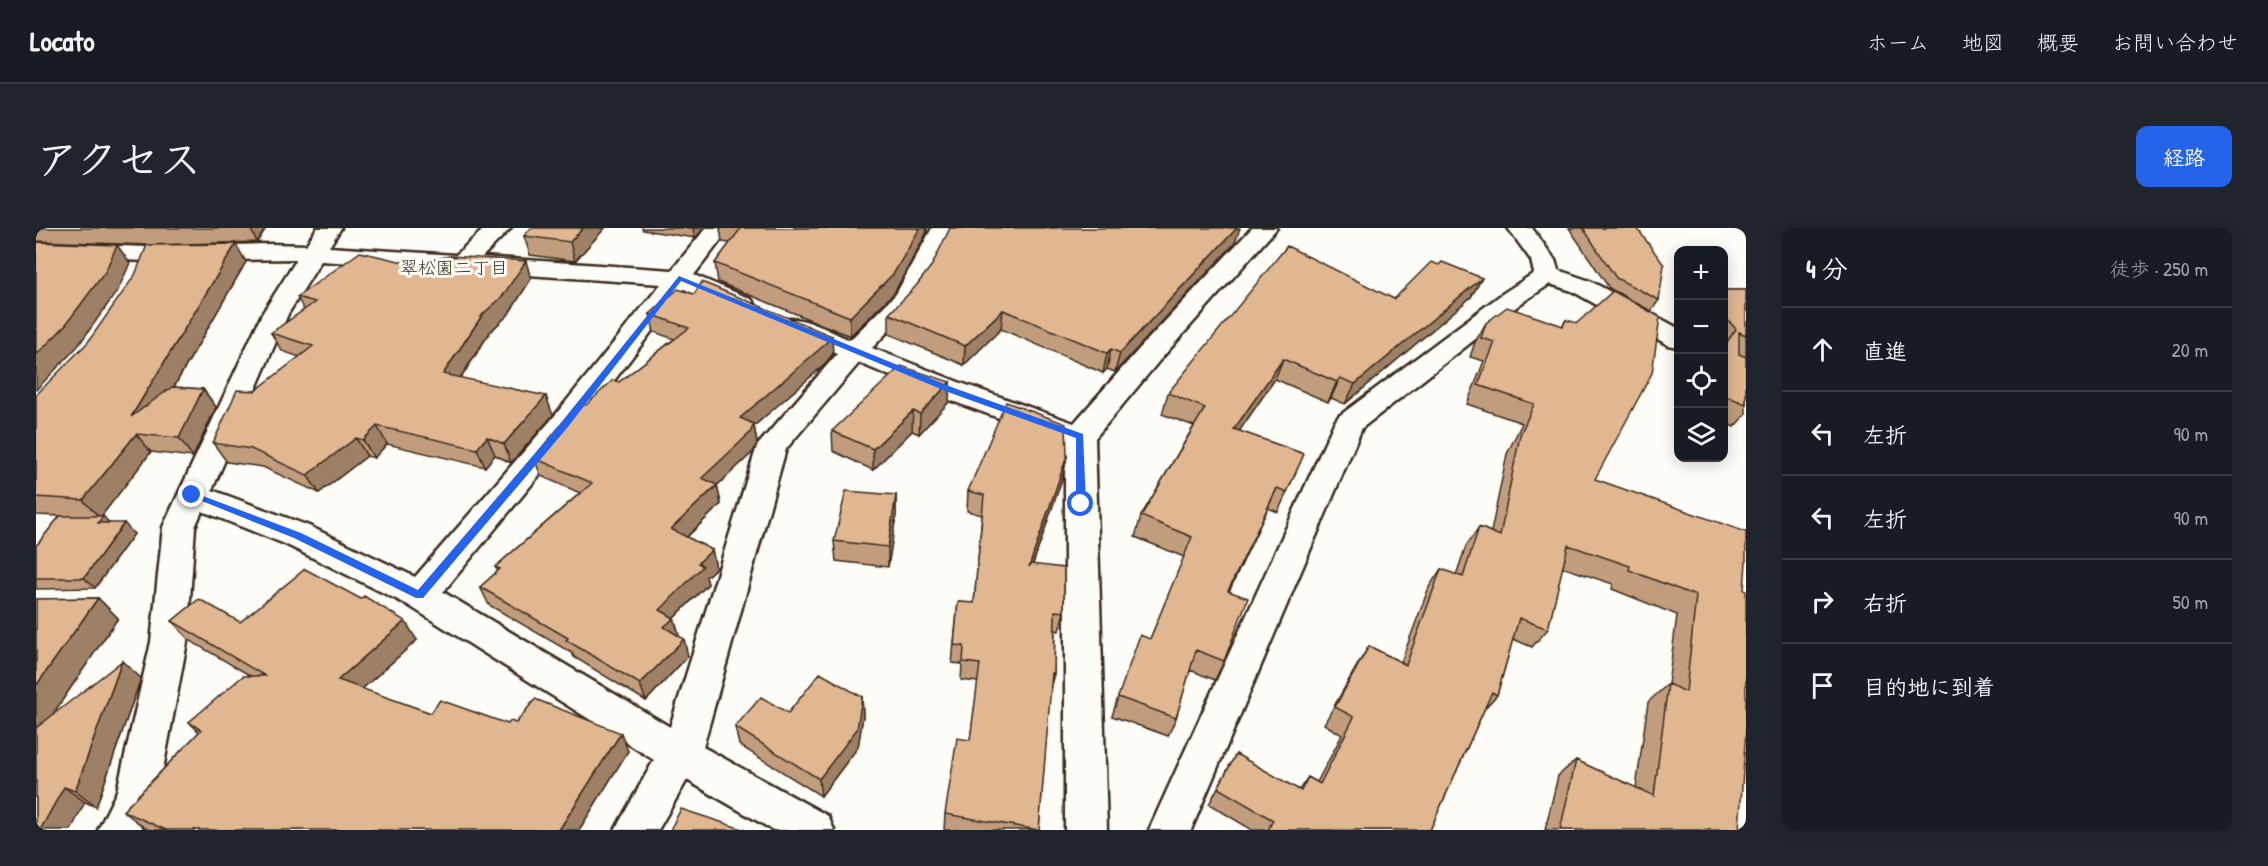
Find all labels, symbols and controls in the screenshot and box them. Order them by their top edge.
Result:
text: Locato [30,22,94,60]
text: ホーム [1867,28,1929,57]
text: 地図 [1962,28,2004,57]
text: 概要 [2037,28,2079,57]
text: お問い合わせ [2112,28,2238,57]
button: 経路 [2136,126,2232,187]
text: アクセス [36,130,201,187]
map controls [1674,246,1728,462]
button: + [1674,246,1728,300]
text: 4 分 [1806,251,1848,286]
district label: 翠松園二丁目 [400,255,508,280]
text: 徒歩 · 250 m [2110,255,2208,282]
button: − [1674,300,1728,354]
icon: ahead [1806,333,1839,366]
text: 直進 [1863,336,1907,366]
text: 20 m [2171,336,2208,363]
button: locate [1674,354,1728,408]
button: layers [1674,408,1728,462]
icon: left [1806,417,1839,450]
text: 左折 [1863,420,1907,450]
text: 90 m [2174,420,2208,447]
route end [178,481,204,507]
route start [1067,490,1093,516]
icon: left [1806,501,1839,534]
text: 左折 [1863,504,1907,534]
text: 90 m [2174,504,2208,531]
icon: right [1806,585,1839,618]
text: 右折 [1863,588,1907,618]
text: 50 m [2172,588,2208,615]
icon: arrive [1806,669,1839,702]
text: 目的地に到着 [1863,672,1995,702]

